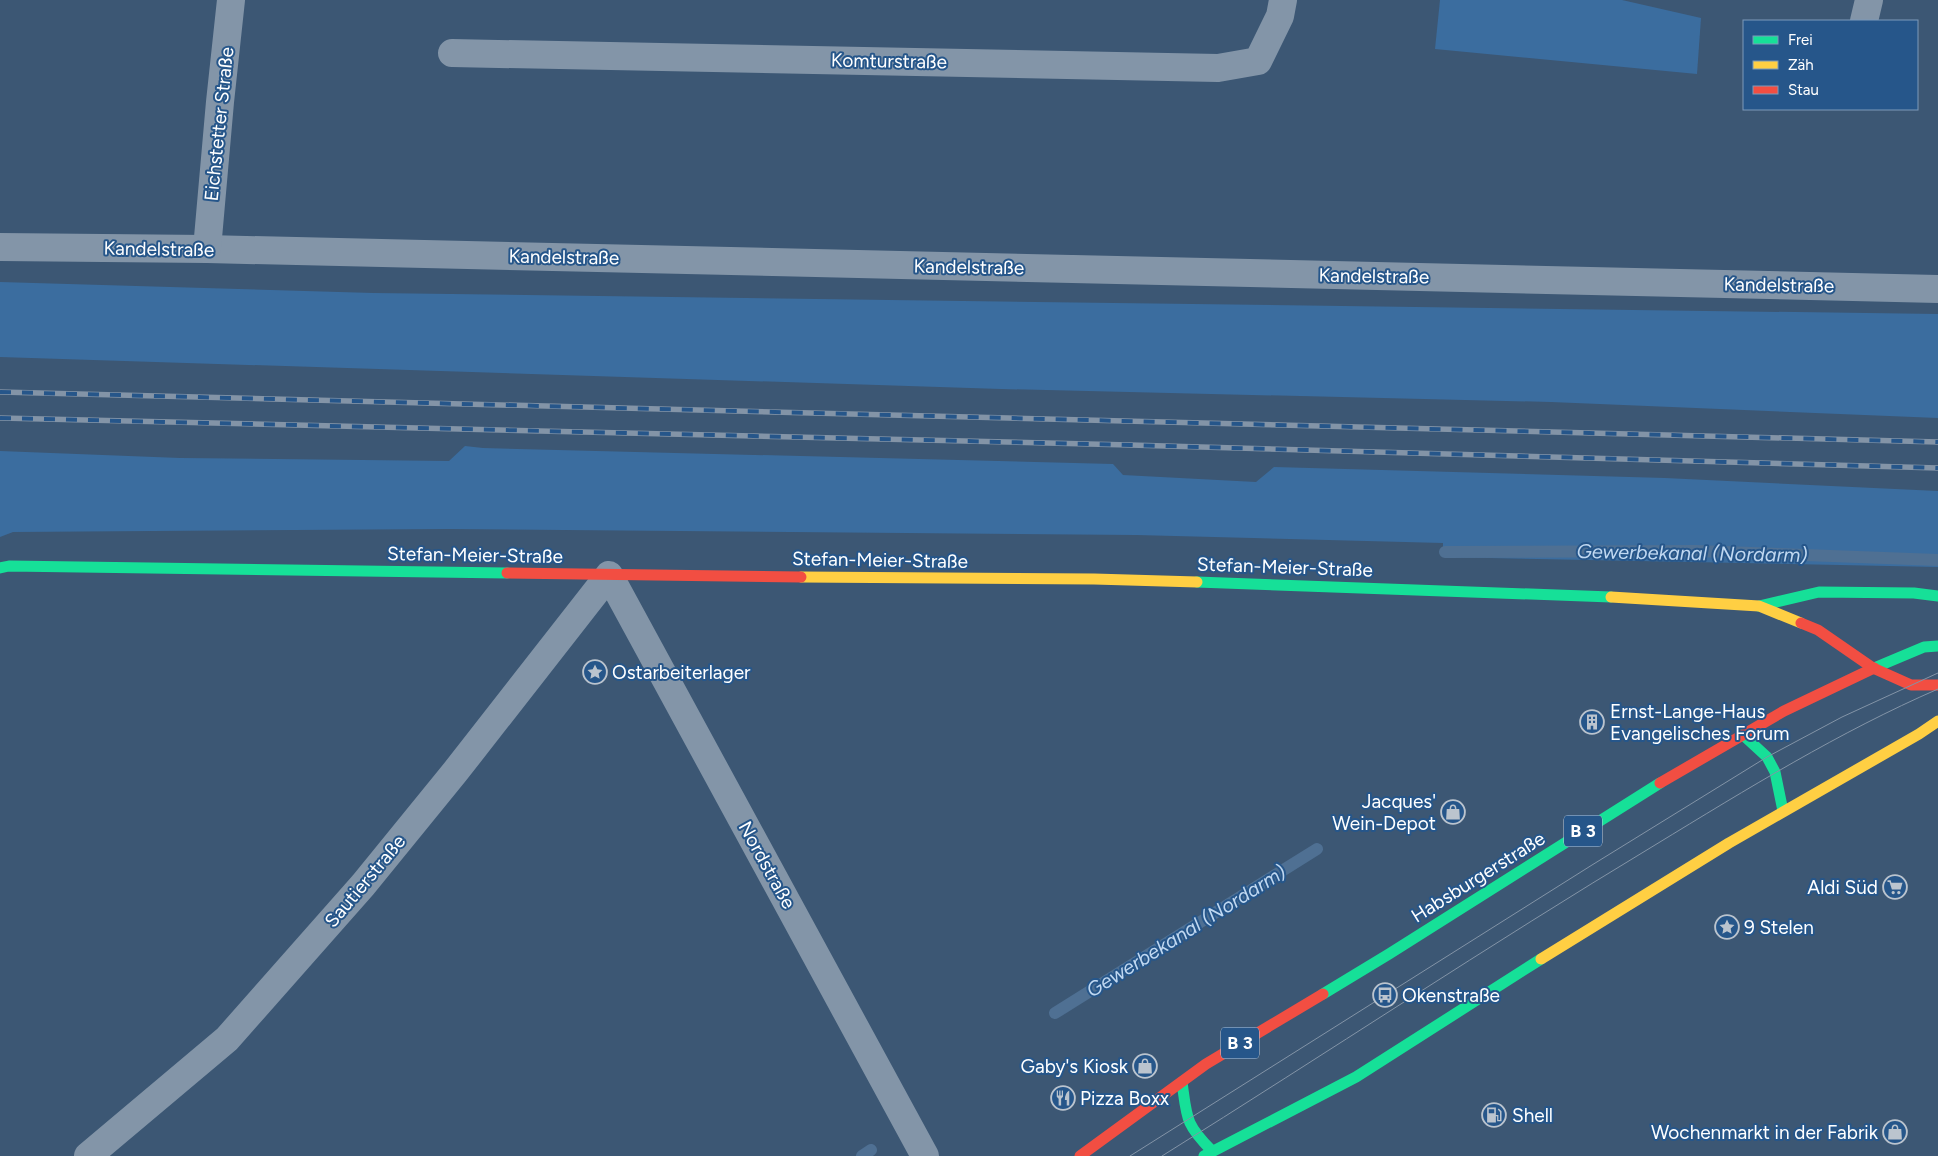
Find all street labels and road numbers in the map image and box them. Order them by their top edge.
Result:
street label: Eichstetter Straße [199,46,239,202]
street label: Komturstraße [831,48,947,74]
street label: Kandelstraße [103,237,215,261]
street label: Kandelstraße [508,245,620,269]
street label: Kandelstraße [913,255,1025,279]
street label: Kandelstraße [1318,264,1430,288]
street label: Kandelstraße [1723,273,1835,297]
street label: Stefan-Meier-Straße [387,542,563,568]
street label: Stefan-Meier-Straße [792,547,968,573]
street label: Stefan-Meier-Straße [1197,552,1373,582]
road number: B 3 [1564,816,1602,846]
street label: Nordstraße [734,817,800,913]
street label: Habsburgerstraße [1407,827,1549,927]
street label: Sautierstraße [320,830,410,932]
road number: B 3 [1221,1028,1259,1058]

